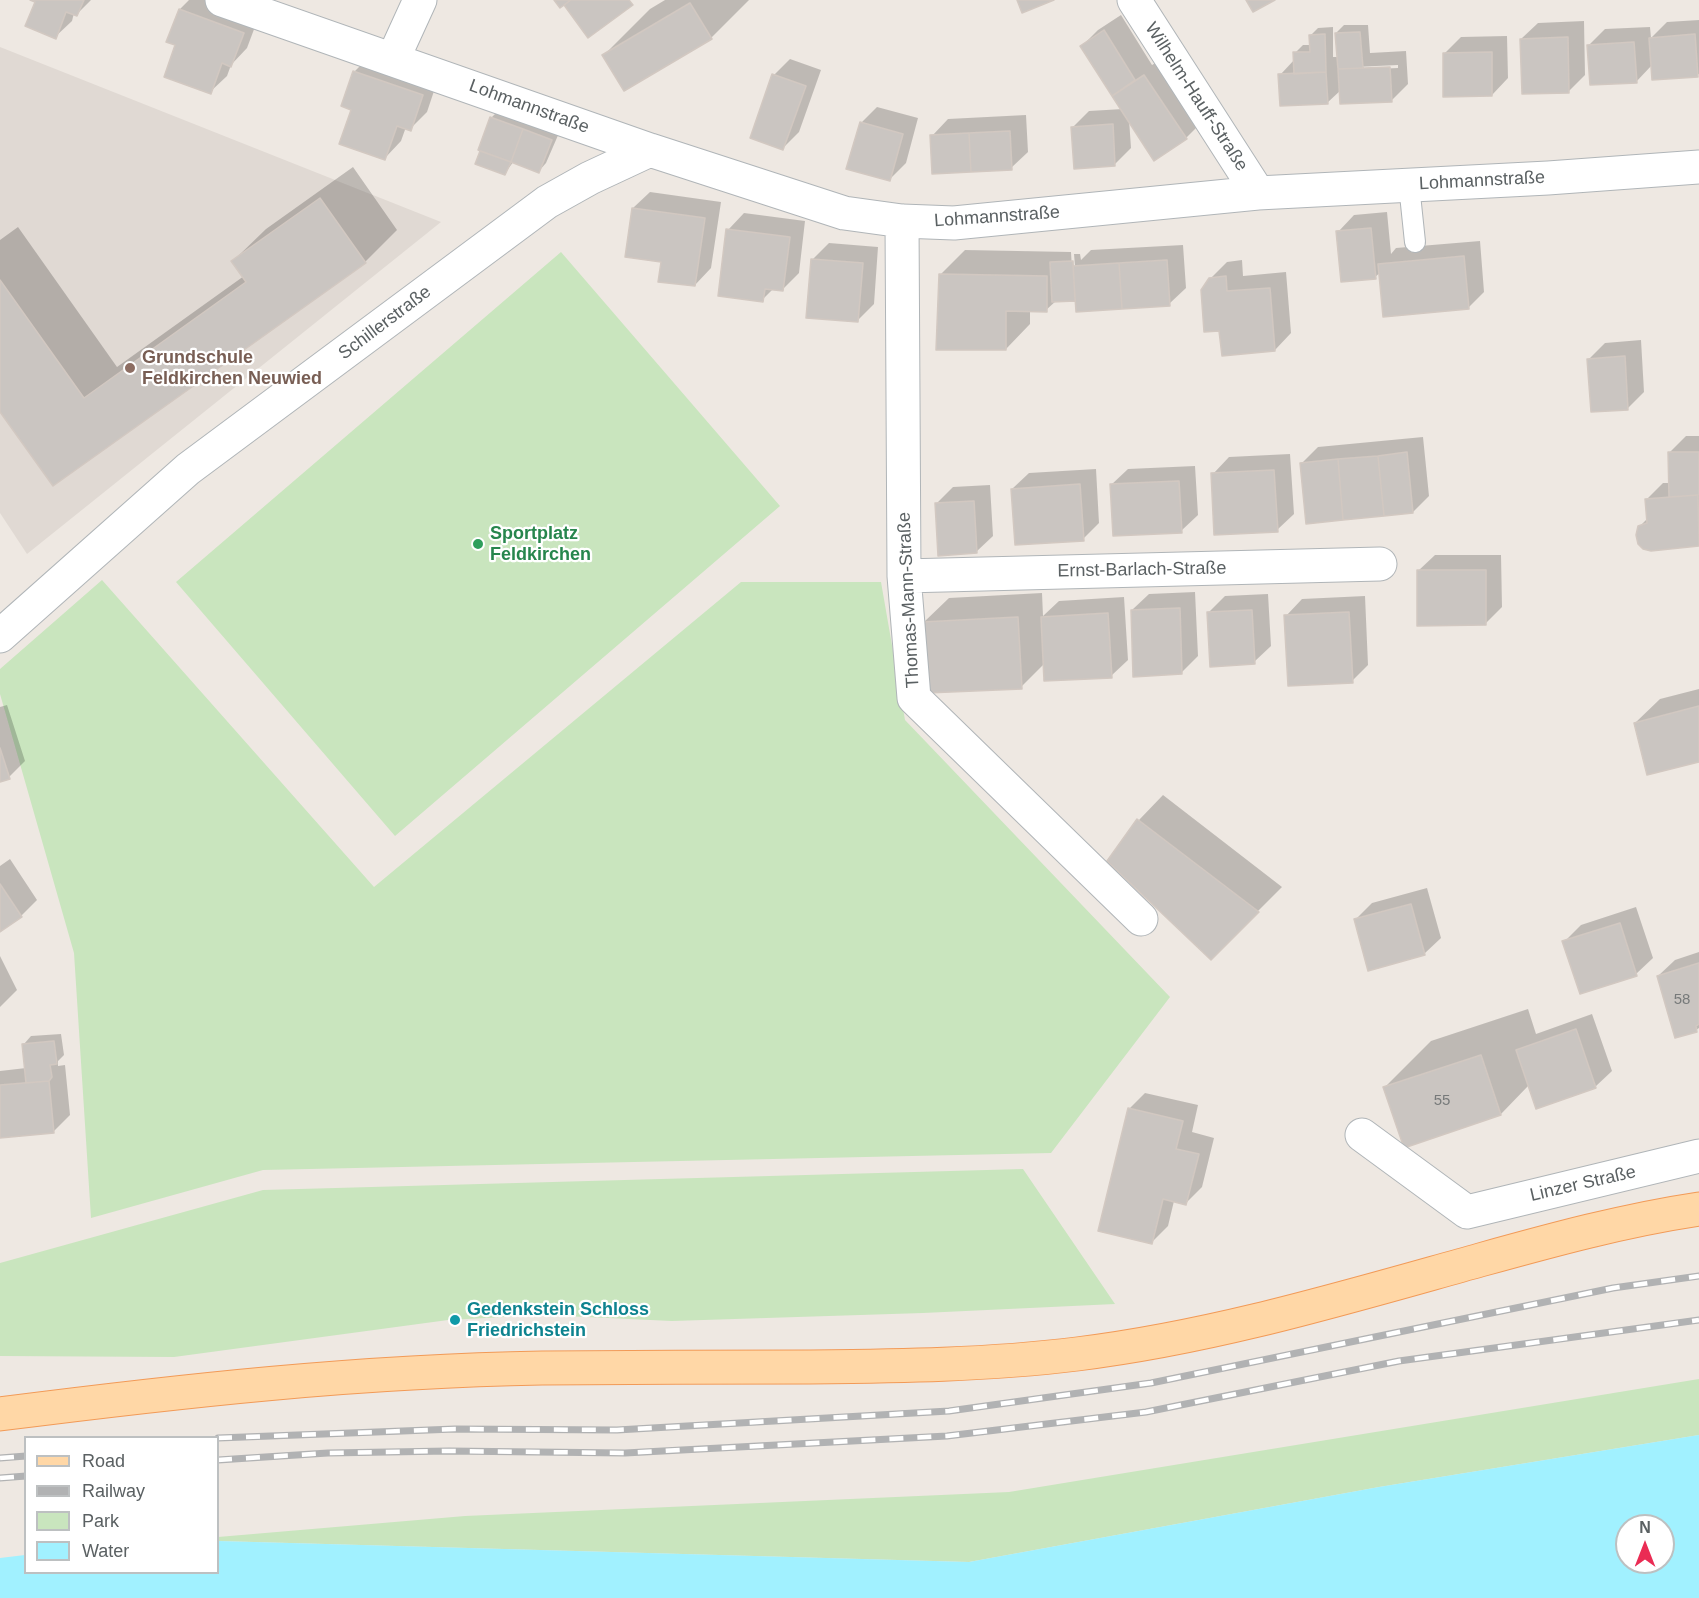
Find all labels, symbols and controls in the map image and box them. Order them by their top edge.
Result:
street label: Wilhelm-Hauff-Straße [1140,19,1252,175]
street label: Lohmannstraße [466,75,592,139]
street label: Lohmannstraße [1418,167,1546,195]
street label: Lohmannstraße [933,202,1061,232]
street label: Schillerstraße [335,281,435,365]
place label: Grundschule Feldkirchen Neuwied [142,347,322,389]
marker: Grundschule Feldkirchen Neuwied [123,361,137,375]
street label: Thomas-Mann-Straße [894,512,924,688]
place label: Sportplatz Feldkirchen [490,523,591,566]
marker: Sportplatz Feldkirchen [471,537,485,551]
street label: Ernst-Barlach-Straße [1057,558,1227,582]
house number: 58 [1674,991,1690,1009]
house number: 55 [1434,1092,1450,1110]
street label: Linzer Straße [1528,1161,1638,1207]
place label: Gedenkstein Schloss Friedrichstein [467,1299,649,1342]
marker: Gedenkstein Schloss Friedrichstein [448,1313,462,1327]
legend [24,1436,219,1574]
text: Road [82,1451,125,1471]
text: Railway [82,1481,145,1501]
text: Park [82,1511,119,1531]
north arrow [1615,1514,1675,1574]
text: N [1639,1519,1651,1536]
text: Water [82,1541,129,1561]

